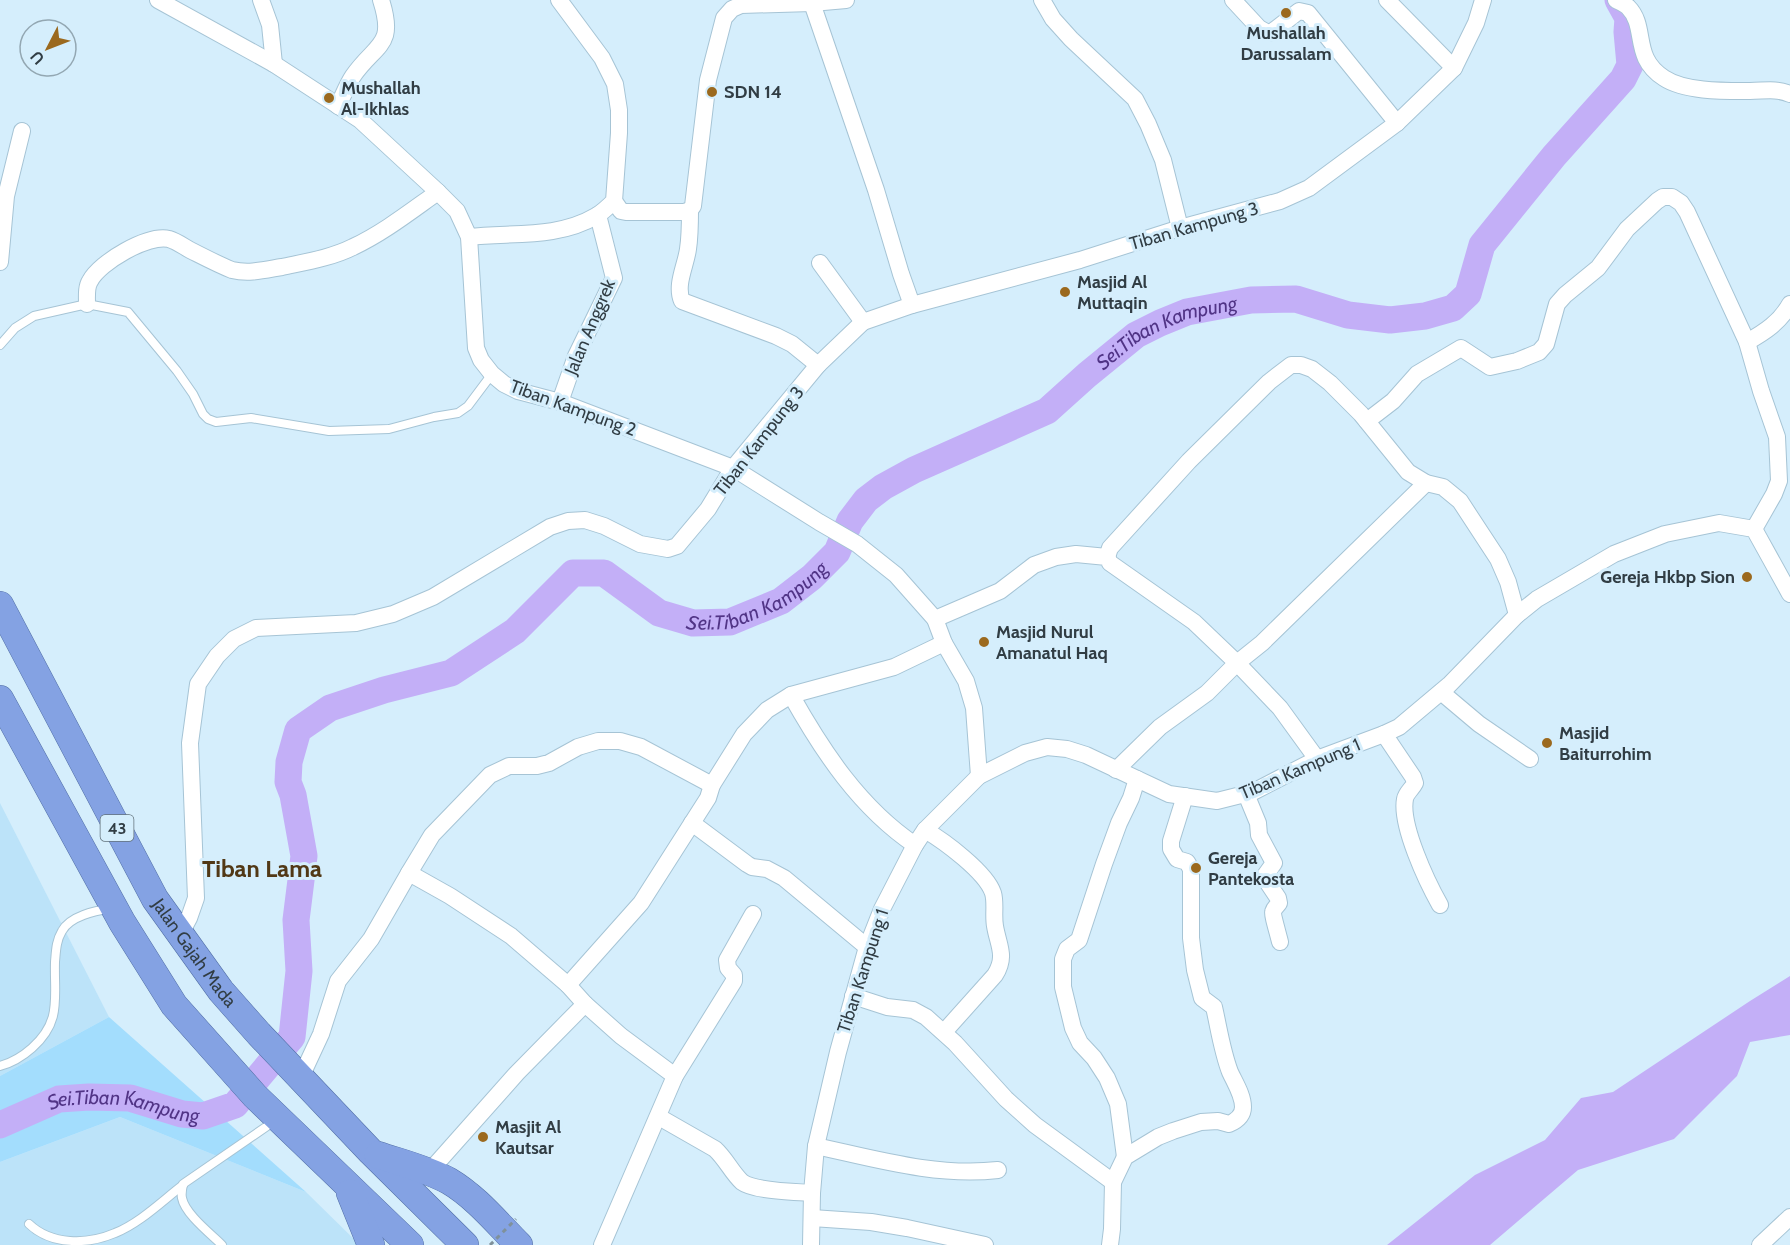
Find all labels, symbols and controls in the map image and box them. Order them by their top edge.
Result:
marker: Mushallah Darussalam [1279,6,1293,20]
north arrow [18,18,78,78]
place label: Mushallah Darussalam [1240,22,1332,65]
text: U [26,47,48,68]
place label: Mushallah Al-Ikhlas [341,77,421,120]
place label: SDN 14 [724,81,782,103]
marker: SDN 14 [705,85,719,99]
marker: Mushallah Al-Ikhlas [322,91,336,105]
street label: Tiban Kampung 3 [1127,197,1261,255]
place label: Masjid Al Muttaqin [1077,271,1148,314]
street label: Jalan Anggrek [560,275,620,379]
marker: Masjid Al Muttaqin [1058,285,1072,299]
water label: Sei.Tiban Kampung [1091,291,1240,375]
street label: Tiban Kampung 2 [507,375,639,441]
street label: Tiban Kampung 3 [709,382,809,500]
water label: Sei.Tiban Kampung [684,556,833,636]
place label: Gereja Hkbp Sion [1600,566,1735,588]
marker: Gereja Hkbp Sion [1740,570,1754,584]
place label: Masjid Nurul Amanatul Haq [996,621,1108,664]
marker: Masjid Nurul Amanatul Haq [977,635,991,649]
place label: Masjid Baiturrohim [1559,722,1652,765]
street label: Tiban Kampung 1 [1236,734,1364,804]
marker: Masjid Baiturrohim [1540,736,1554,750]
road number: 43 [100,815,134,841]
place label: Gereja Pantekosta [1208,847,1294,890]
district label: Tiban Lama [202,854,322,883]
marker: Gereja Pantekosta [1189,861,1203,875]
street label: Jalan Gajah Mada [147,894,241,1012]
street label: Tiban Kampung 1 [833,906,893,1036]
water label: Sei.Tiban Kampung [43,1085,201,1128]
place label: Masjit Al Kautsar [495,1116,561,1159]
marker: Masjit Al Kautsar [476,1130,490,1144]

